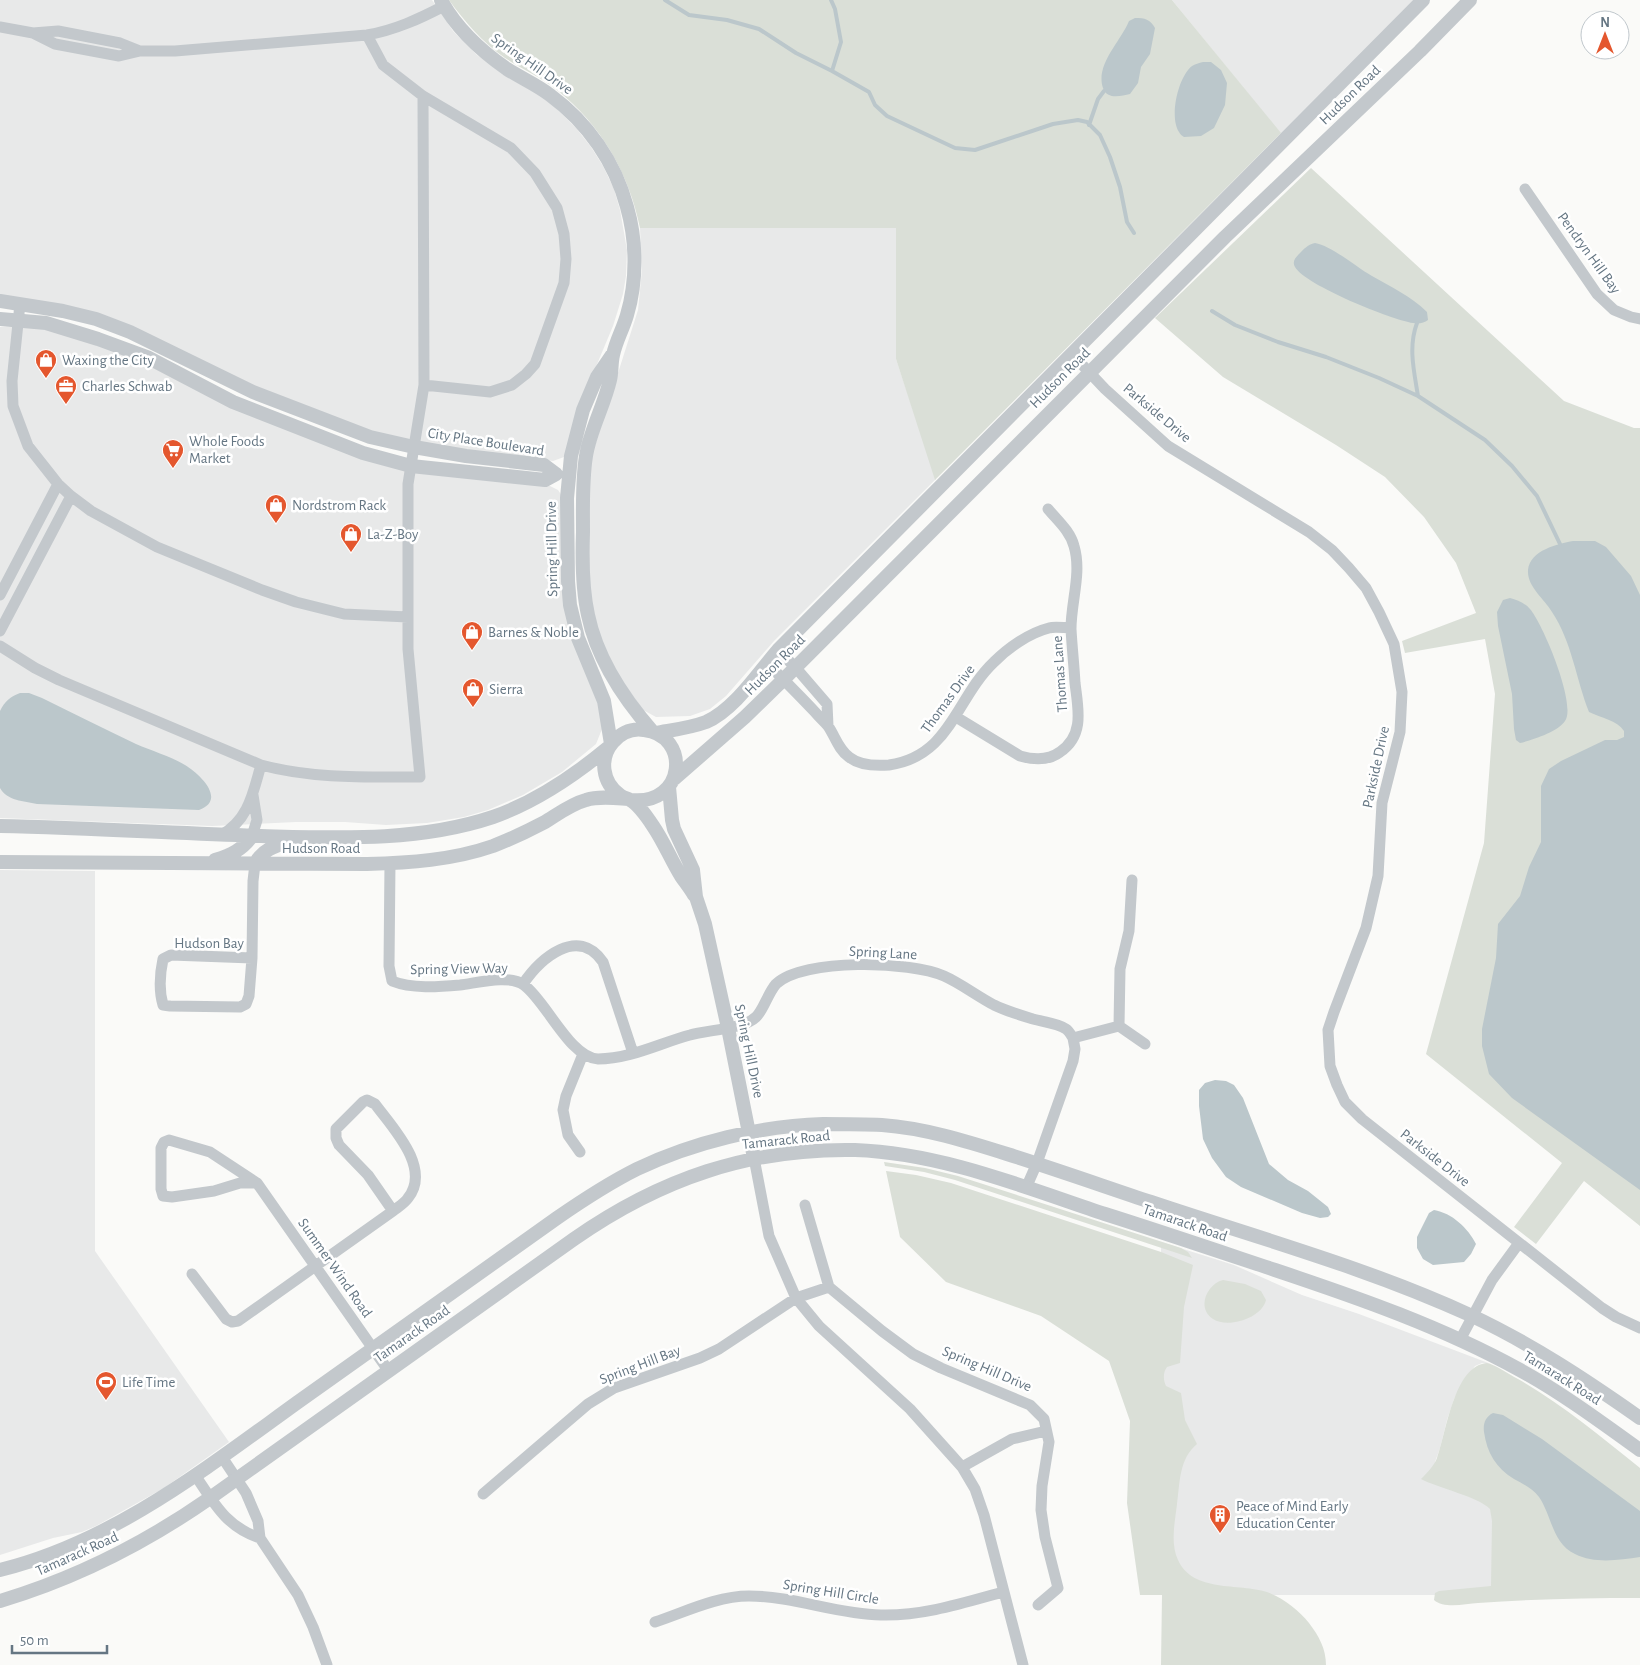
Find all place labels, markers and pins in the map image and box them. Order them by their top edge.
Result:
shop icon: Waxing the City [34,348,58,379]
place label: Waxing the City [62,353,154,368]
office icon: Charles Schwab [54,374,78,405]
place label: Charles Schwab [82,379,173,394]
place label: Whole Foods Market [189,434,265,466]
supermarket icon: Whole Foods Market [161,438,185,469]
shop icon: Nordstrom Rack [264,493,288,524]
place label: Nordstrom Rack [292,498,386,513]
shop icon: La-Z-Boy [339,522,363,553]
place label: La-Z-Boy [367,527,419,542]
shop icon: Barnes & Noble [460,620,484,651]
place label: Barnes & Noble [488,625,579,640]
shop icon: Sierra [461,677,485,708]
place label: Sierra [489,682,523,697]
sports icon: Life Time [94,1370,118,1401]
place label: Life Time [122,1375,176,1390]
place label: Peace of Mind Early Education Center [1236,1499,1349,1531]
building icon: Peace of Mind Early Education Center [1208,1503,1232,1534]

